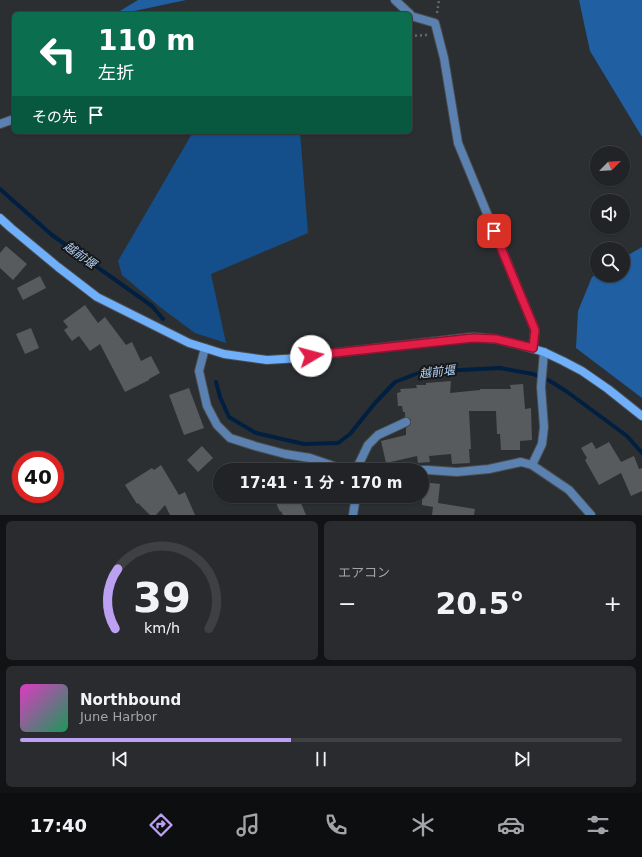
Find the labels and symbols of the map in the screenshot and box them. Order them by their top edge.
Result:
north arrow [590,146,630,186]
pin [477,214,511,248]
water label: 越前堰 [61,239,100,272]
position arrow [290,335,332,377]
water label: 越前堰 [418,363,458,381]
speed limit sign: 40 [12,451,64,503]

